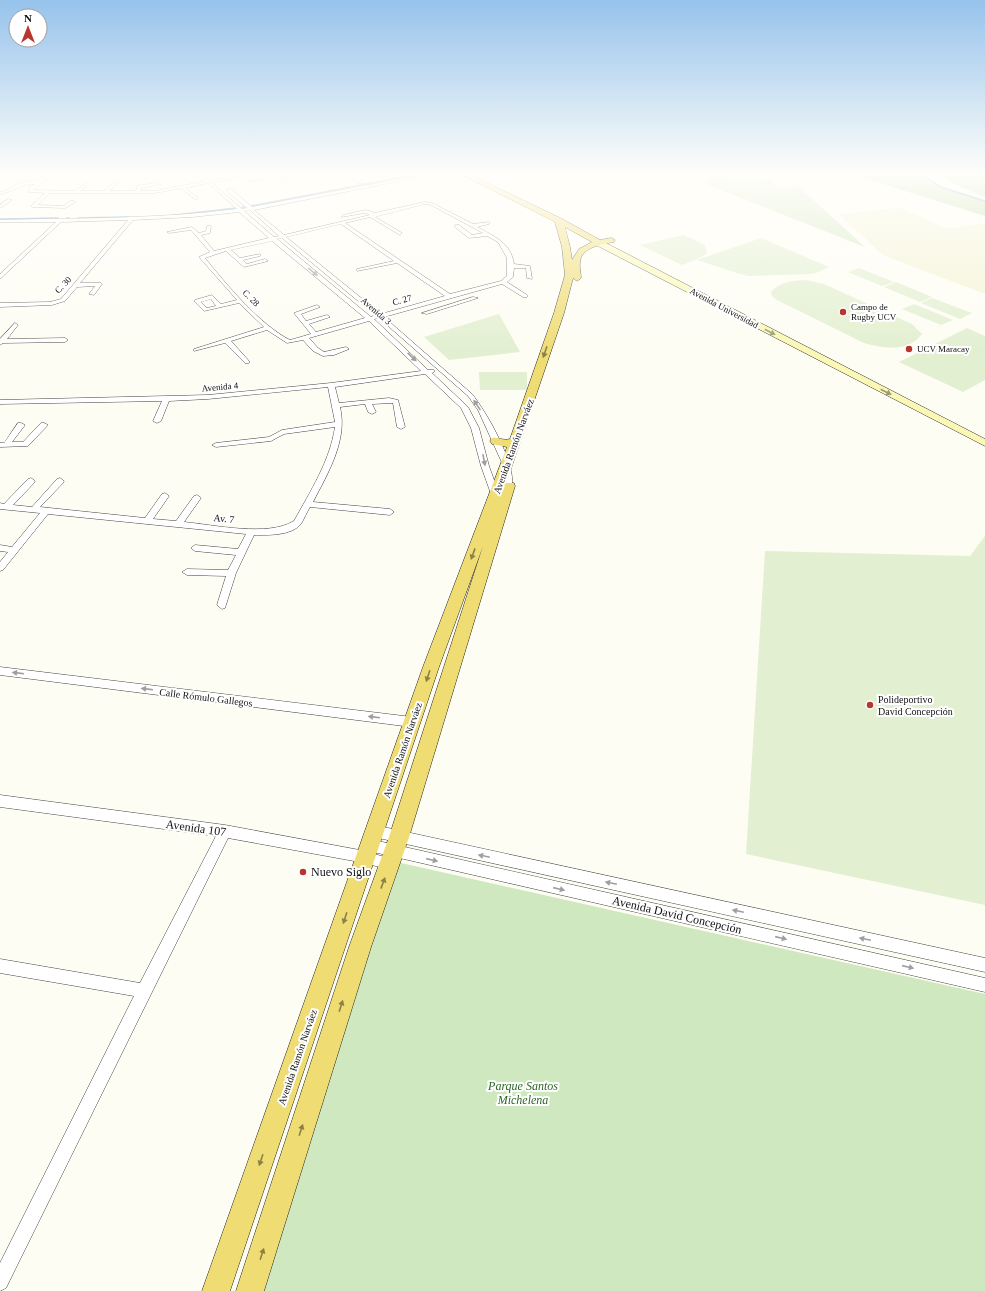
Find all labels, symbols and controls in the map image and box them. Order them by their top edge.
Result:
north arrow [8,8,48,48]
text: N [24,12,32,24]
one-way arrow [308,267,319,276]
street label: C. 30 [53,274,74,295]
street label: Avenida Universidad [688,286,760,331]
street label: C. 28 [241,288,262,309]
street label: C. 27 [391,292,413,307]
street label: Avenida 3 [359,295,393,327]
place label: Campo de Rugby UCV [851,302,897,322]
marker: Campo de Rugby UCV [838,307,848,317]
one-way arrow [764,329,776,335]
marker: UCV Maracay [904,344,914,354]
place label: UCV Maracay [917,344,970,354]
one-way arrow [542,346,548,358]
one-way arrow [406,352,417,361]
street label: Avenida 4 [201,380,239,394]
one-way arrow [880,389,891,395]
street label: Avenida Ramón Narváez [491,397,536,495]
one-way arrow [473,400,481,411]
one-way arrow [481,454,487,466]
street label: Av. 7 [213,512,235,525]
one-way arrow [469,549,475,561]
one-way arrow [12,670,24,677]
one-way arrow [424,670,430,682]
one-way arrow [141,686,153,693]
street label: Calle Rómulo Gallegos [159,686,253,709]
place label: Polideportivo David Concepción [878,694,953,717]
street label: Avenida Ramón Narváez [381,700,424,799]
marker: Polideportivo David Concepción [865,700,875,710]
one-way arrow [368,714,380,721]
street label: Avenida 107 [165,817,227,839]
one-way arrow [478,852,490,858]
one-way arrow [426,858,438,864]
place label: Nuevo Siglo [311,865,371,879]
marker: Nuevo Siglo [298,867,308,877]
one-way arrow [380,877,386,889]
one-way arrow [605,880,617,886]
one-way arrow [553,886,565,892]
street label: Avenida David Concepción [611,893,743,937]
one-way arrow [732,908,744,914]
one-way arrow [342,913,348,925]
one-way arrow [775,936,788,942]
one-way arrow [859,936,871,942]
one-way arrow [902,965,914,971]
one-way arrow [338,1000,344,1012]
street label: Avenida Ramón Narváez [276,1007,319,1106]
park label: Parque Santos Michelena [487,1079,558,1107]
one-way arrow [298,1124,304,1136]
one-way arrow [258,1155,264,1167]
one-way arrow [259,1248,265,1260]

